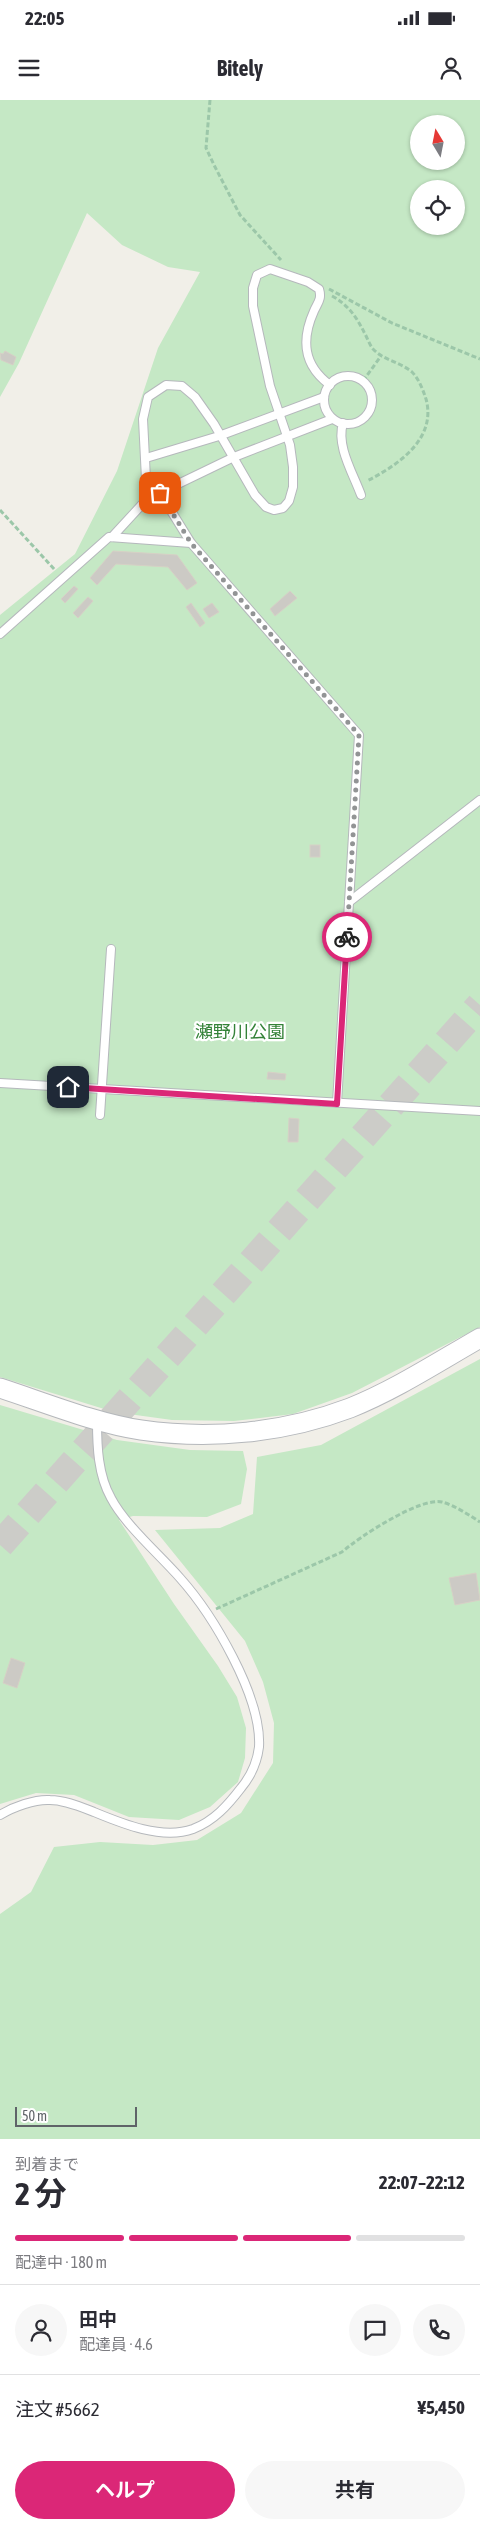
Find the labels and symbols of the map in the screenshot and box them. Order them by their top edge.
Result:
north arrow [410,115,465,170]
pin [139,472,181,514]
courier [322,912,372,962]
park label: 瀬野川公園 [195,1021,285,1042]
pin [47,1066,89,1108]
scale bar [15,2104,138,2127]

